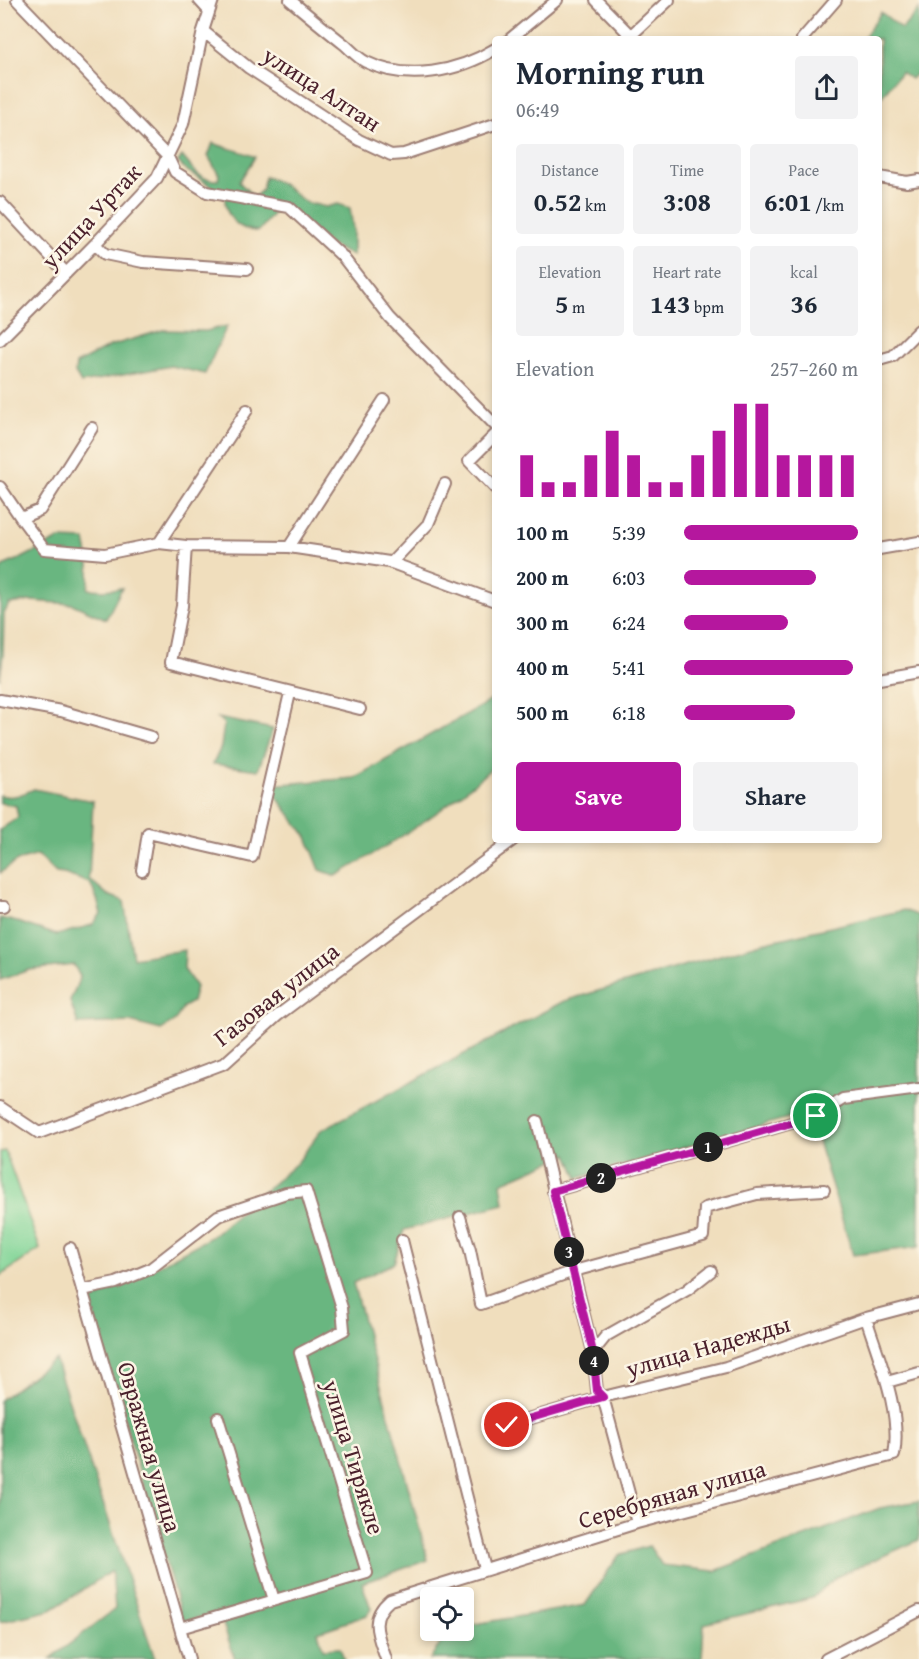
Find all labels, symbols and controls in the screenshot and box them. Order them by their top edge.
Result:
street label: улица Алтан [255,37,388,140]
text: Morning run [516,48,705,96]
button: share [795,56,858,119]
text: 06:49 [516,95,559,124]
street label: улица Уртак [32,155,150,277]
text: Distance [541,158,599,182]
text: Time [670,158,704,182]
text: Pace [789,158,819,182]
text: 0.52 [534,182,582,221]
text: 3:08 [663,182,711,221]
text: 6:01 [764,182,812,221]
text: km [582,193,606,217]
text: /km [812,193,844,217]
text: Elevation [539,260,601,284]
text: Heart rate [653,260,721,284]
text: kcal [790,260,818,284]
text: 5 [555,284,568,323]
text: 143 [650,284,690,323]
text: 36 [791,284,817,323]
text: m [568,295,585,319]
text: bpm [690,295,724,319]
text: Elevation [516,354,594,383]
text: 257–260 m [770,354,858,383]
text: 100 m [516,518,569,547]
text: 5:39 [612,518,646,547]
text: 200 m [516,563,569,592]
text: 6:03 [612,563,646,592]
text: 300 m [516,608,569,637]
text: 6:24 [612,608,646,637]
text: 400 m [516,653,569,682]
text: 5:41 [612,653,646,682]
text: 500 m [516,698,569,727]
text: 6:18 [612,698,646,727]
button: Save [516,762,681,831]
button: Share [693,762,858,831]
street label: Газовая улица [206,933,347,1054]
pin [790,1090,841,1141]
icon: arrive [799,1099,832,1132]
pin: 1 [693,1132,723,1162]
text: 1 [704,1135,712,1159]
pin: 2 [586,1163,616,1193]
text: 2 [597,1166,605,1190]
pin: 3 [554,1237,584,1267]
text: 3 [565,1240,573,1264]
street label: улица Надежды [621,1306,794,1386]
pin: 4 [579,1346,609,1376]
text: 4 [590,1349,598,1373]
street label: Овражная улица [109,1358,191,1537]
street label: улица Тирякле [314,1374,394,1539]
pin [481,1399,532,1450]
icon: check [490,1408,523,1441]
street label: Серебряная улица [574,1450,770,1537]
map controls [420,1587,474,1641]
button: locate [420,1587,474,1641]

